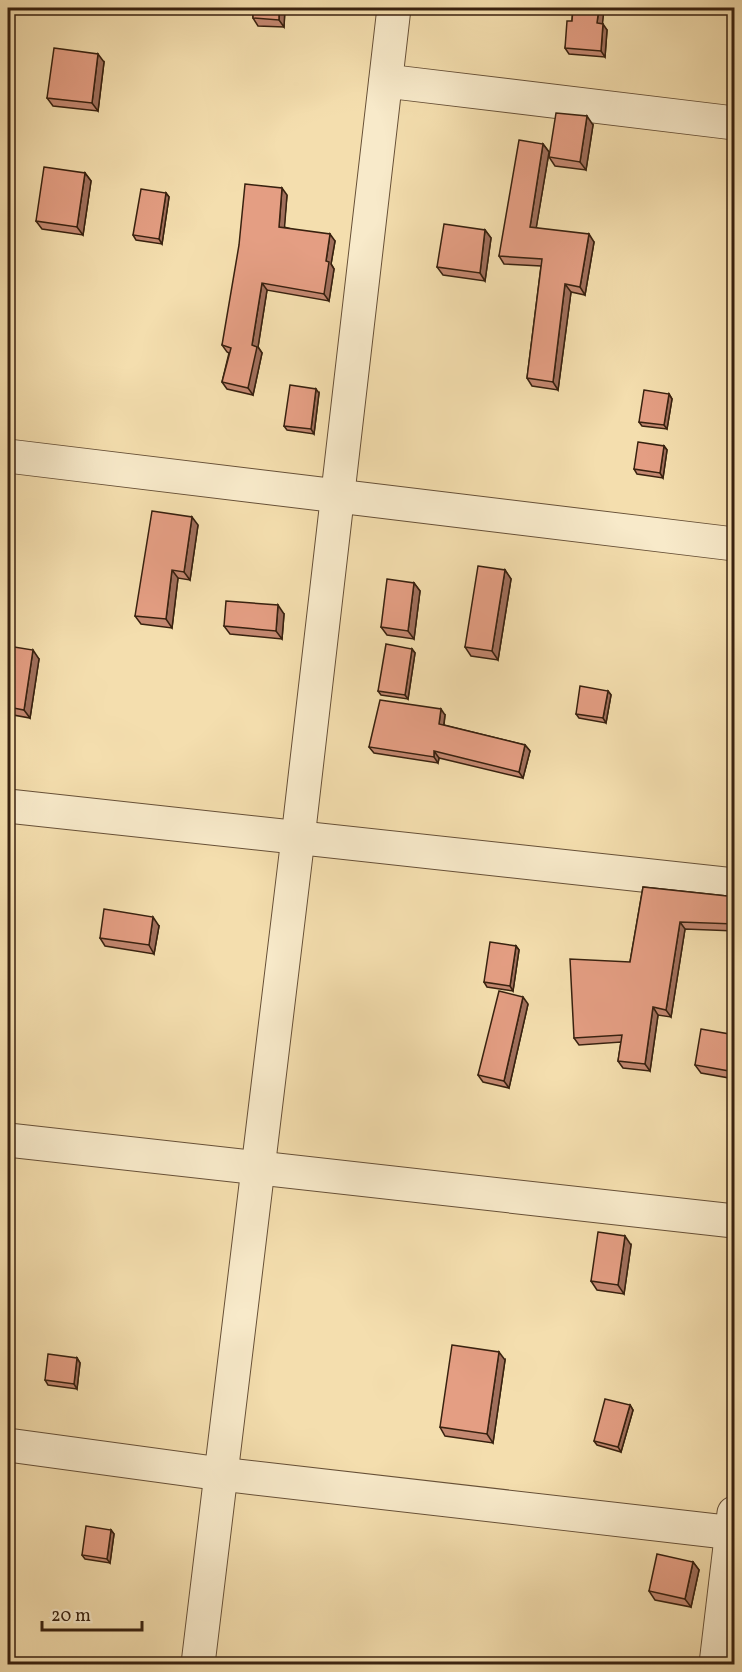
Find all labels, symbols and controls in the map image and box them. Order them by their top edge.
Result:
scale bar [42,1594,142,1632]
text: 20 m [51,1604,91,1629]

